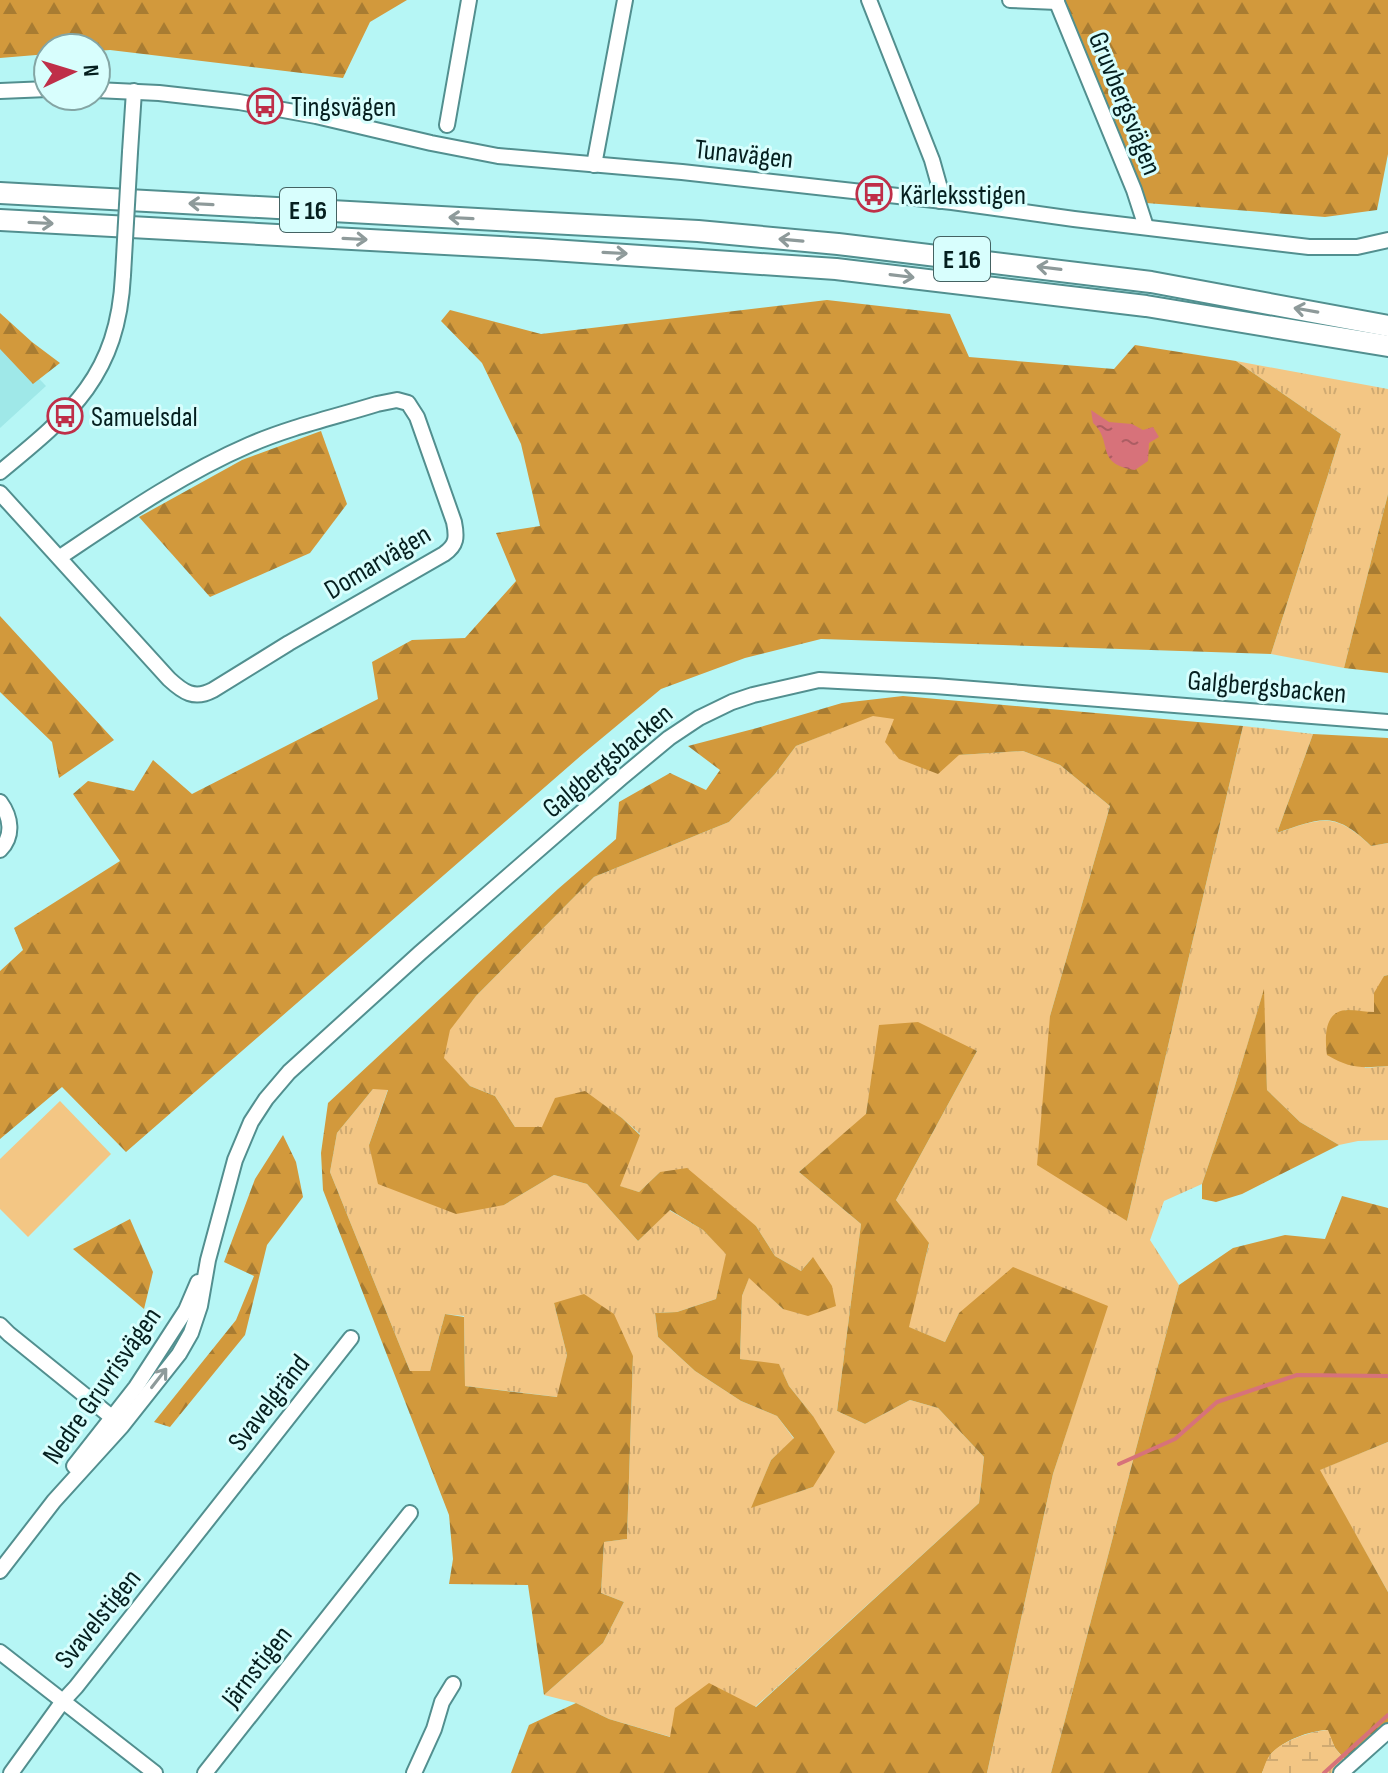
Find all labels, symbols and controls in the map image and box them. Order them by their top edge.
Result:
street label: Gruvbergsvägen [1081,27,1168,180]
north arrow [32,32,112,112]
text: N [77,64,104,78]
bus stop icon: Tingsvägen [246,87,284,125]
place label: Tingsvägen [291,91,396,124]
street label: Tunavägen [693,133,795,176]
bus stop icon: Kärleksstigen [855,175,893,213]
place label: Kärleksstigen [900,179,1026,212]
road number: E 16 [280,188,336,232]
one-way arrow [188,196,215,211]
one-way arrow [448,210,475,225]
one-way arrow [27,215,54,230]
one-way arrow [341,232,368,247]
one-way arrow [778,232,805,247]
road number: E 16 [934,237,990,281]
one-way arrow [601,246,628,261]
one-way arrow [1036,261,1063,276]
one-way arrow [888,269,914,284]
one-way arrow [1293,302,1319,317]
bus stop icon: Samuelsdal [46,397,84,435]
place label: Samuelsdal [91,401,198,434]
street label: Domarvägen [319,518,437,607]
street label: Galgbergsbacken [1186,664,1348,711]
street label: Galgbergsbacken [536,697,680,825]
street label: Nedre Gruvrisvägen [36,1301,168,1471]
street label: Svavelgränd [221,1348,317,1458]
one-way arrow [151,1368,168,1390]
street label: Svavelstigen [48,1563,148,1675]
street label: Järnstigen [214,1619,299,1715]

